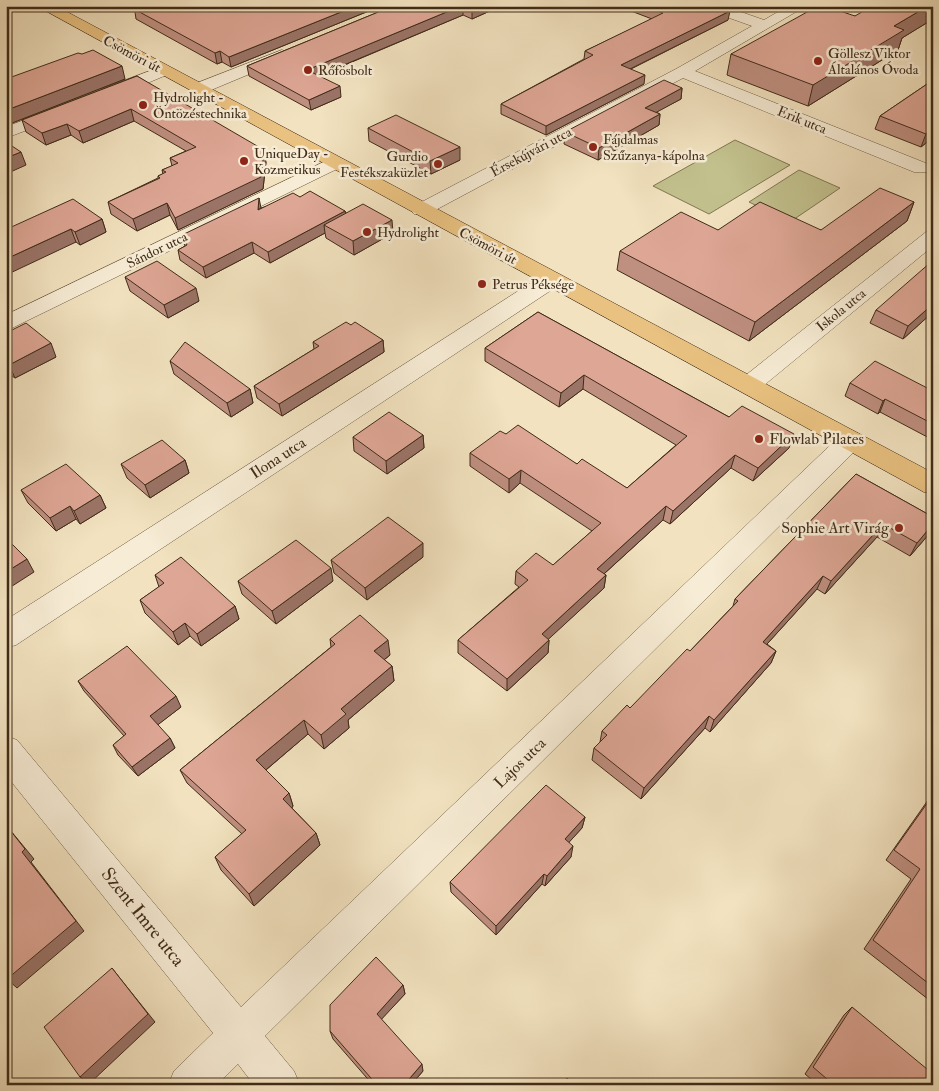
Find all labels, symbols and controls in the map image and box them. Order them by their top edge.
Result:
street label: Csömöri út [100,32,164,77]
place label: Göllesz Viktor Általános Óvoda [827,45,919,78]
marker: Göllesz Viktor Általános Óvoda [812,55,824,67]
place label: Rőfösbolt [318,62,373,79]
marker: Rőfösbolt [302,64,314,76]
place label: Hydrolight - Öntözéstechnika [153,89,247,122]
marker: Hydrolight - Öntözéstechnika [137,99,149,111]
street label: Erik utca [775,102,829,138]
street label: Érsekújvári utca [487,123,575,181]
place label: Fájdalmas Szűzanya-kápolna [603,131,705,165]
marker: Fájdalmas Szűzanya-kápolna [587,141,599,153]
place label: UniqueDay - Kozmetikus [254,145,329,178]
place label: Gurdio Festékszaküzlet [340,148,428,181]
marker: UniqueDay - Kozmetikus [238,155,250,167]
marker: Gurdio Festékszaküzlet [432,158,444,170]
place label: Hydrolight [377,224,440,242]
street label: Csömöri út [456,224,520,269]
marker: Hydrolight [361,226,373,238]
street label: Sándor utca [124,228,190,272]
place label: Petrus Péksége [492,276,574,293]
marker: Petrus Péksége [476,278,488,290]
street label: Iskola utca [813,285,869,335]
place label: Flowlab Pilates [769,429,864,449]
street label: Ilona utca [246,432,310,483]
marker: Flowlab Pilates [753,433,765,445]
place label: Sophie Art Virág [781,518,890,539]
marker: Sophie Art Virág [893,522,905,534]
street label: Lajos utca [490,733,551,793]
street label: Szent Imre utca [96,863,190,971]

